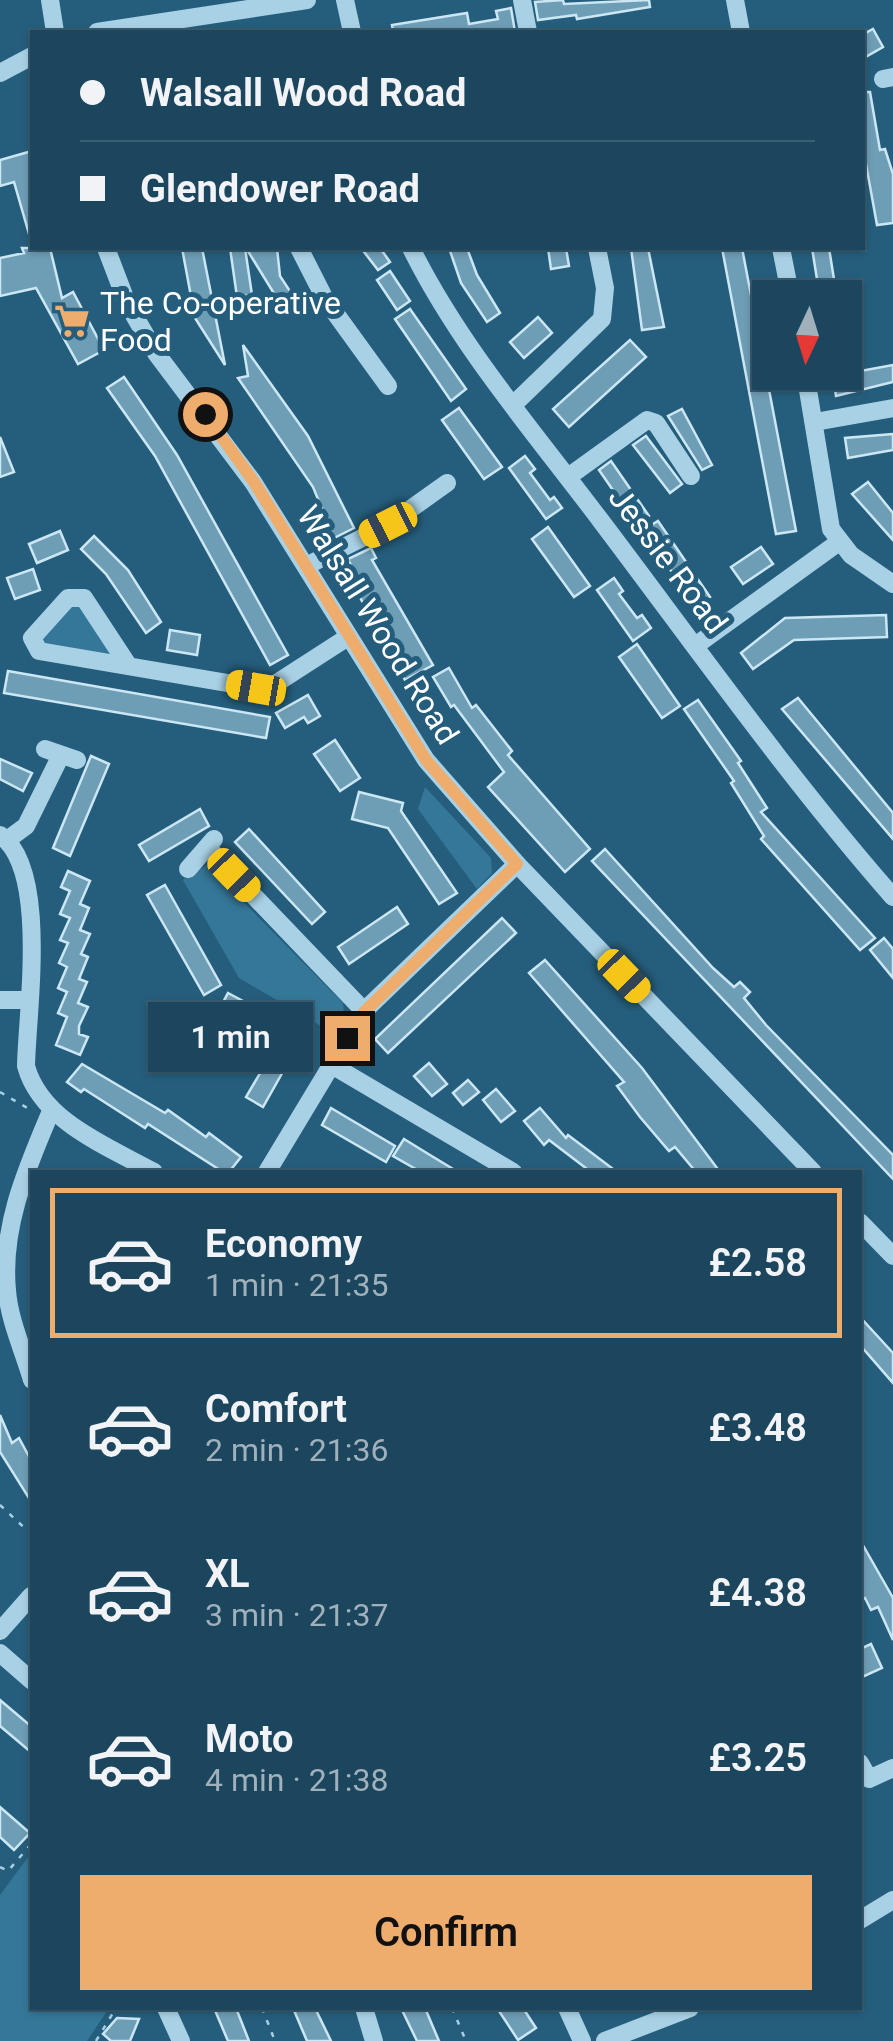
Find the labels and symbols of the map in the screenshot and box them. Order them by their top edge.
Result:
north arrow [752,280,862,390]
place label: The Co-operative Food [100,284,341,359]
supermarket icon: The Co-operative Food [53,302,91,340]
route start [183,392,228,437]
street label: Jessie Road [601,479,735,641]
car [354,498,422,552]
street label: Walsall Wood Road [289,499,467,751]
car [224,668,288,708]
car [202,843,266,907]
car [592,944,656,1008]
callout: 1 min [147,1003,312,1073]
route end [325,1016,370,1061]

